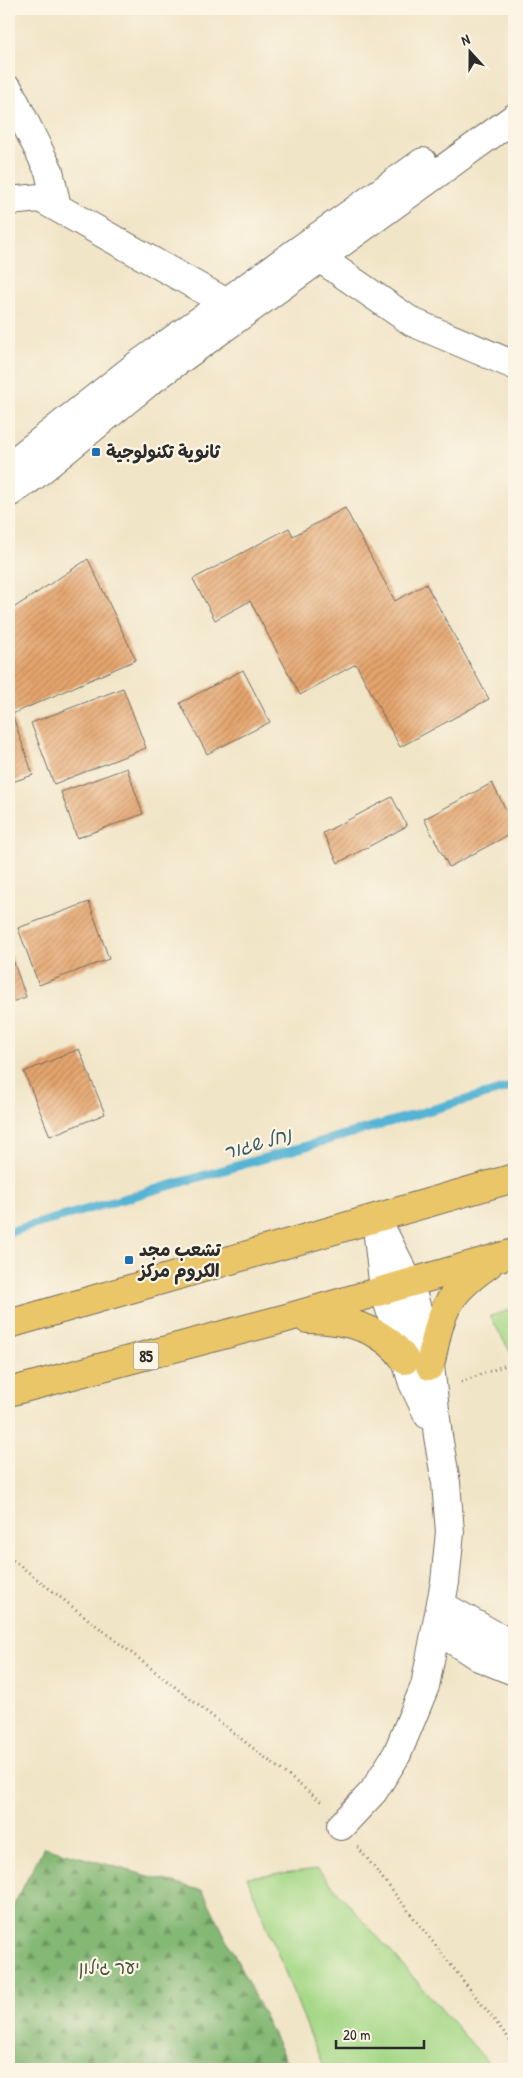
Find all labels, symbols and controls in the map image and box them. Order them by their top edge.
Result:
north arrow [446,28,496,78]
text: N [458,29,473,50]
place label: ثانوية تكنولوجية [106,439,221,464]
marker: ثانوية تكنولوجية [90,446,102,458]
water label: נחל שגור [220,1120,296,1165]
place label: تشعب مجد الكروم مركز [137,1237,222,1285]
marker: تشعب مجد الكروم مركز [123,1254,135,1266]
road number: 85 [134,1342,158,1370]
park label: יער גילון [78,1955,140,1980]
scale bar [336,2018,423,2050]
text: 20 m [343,2024,370,2045]

